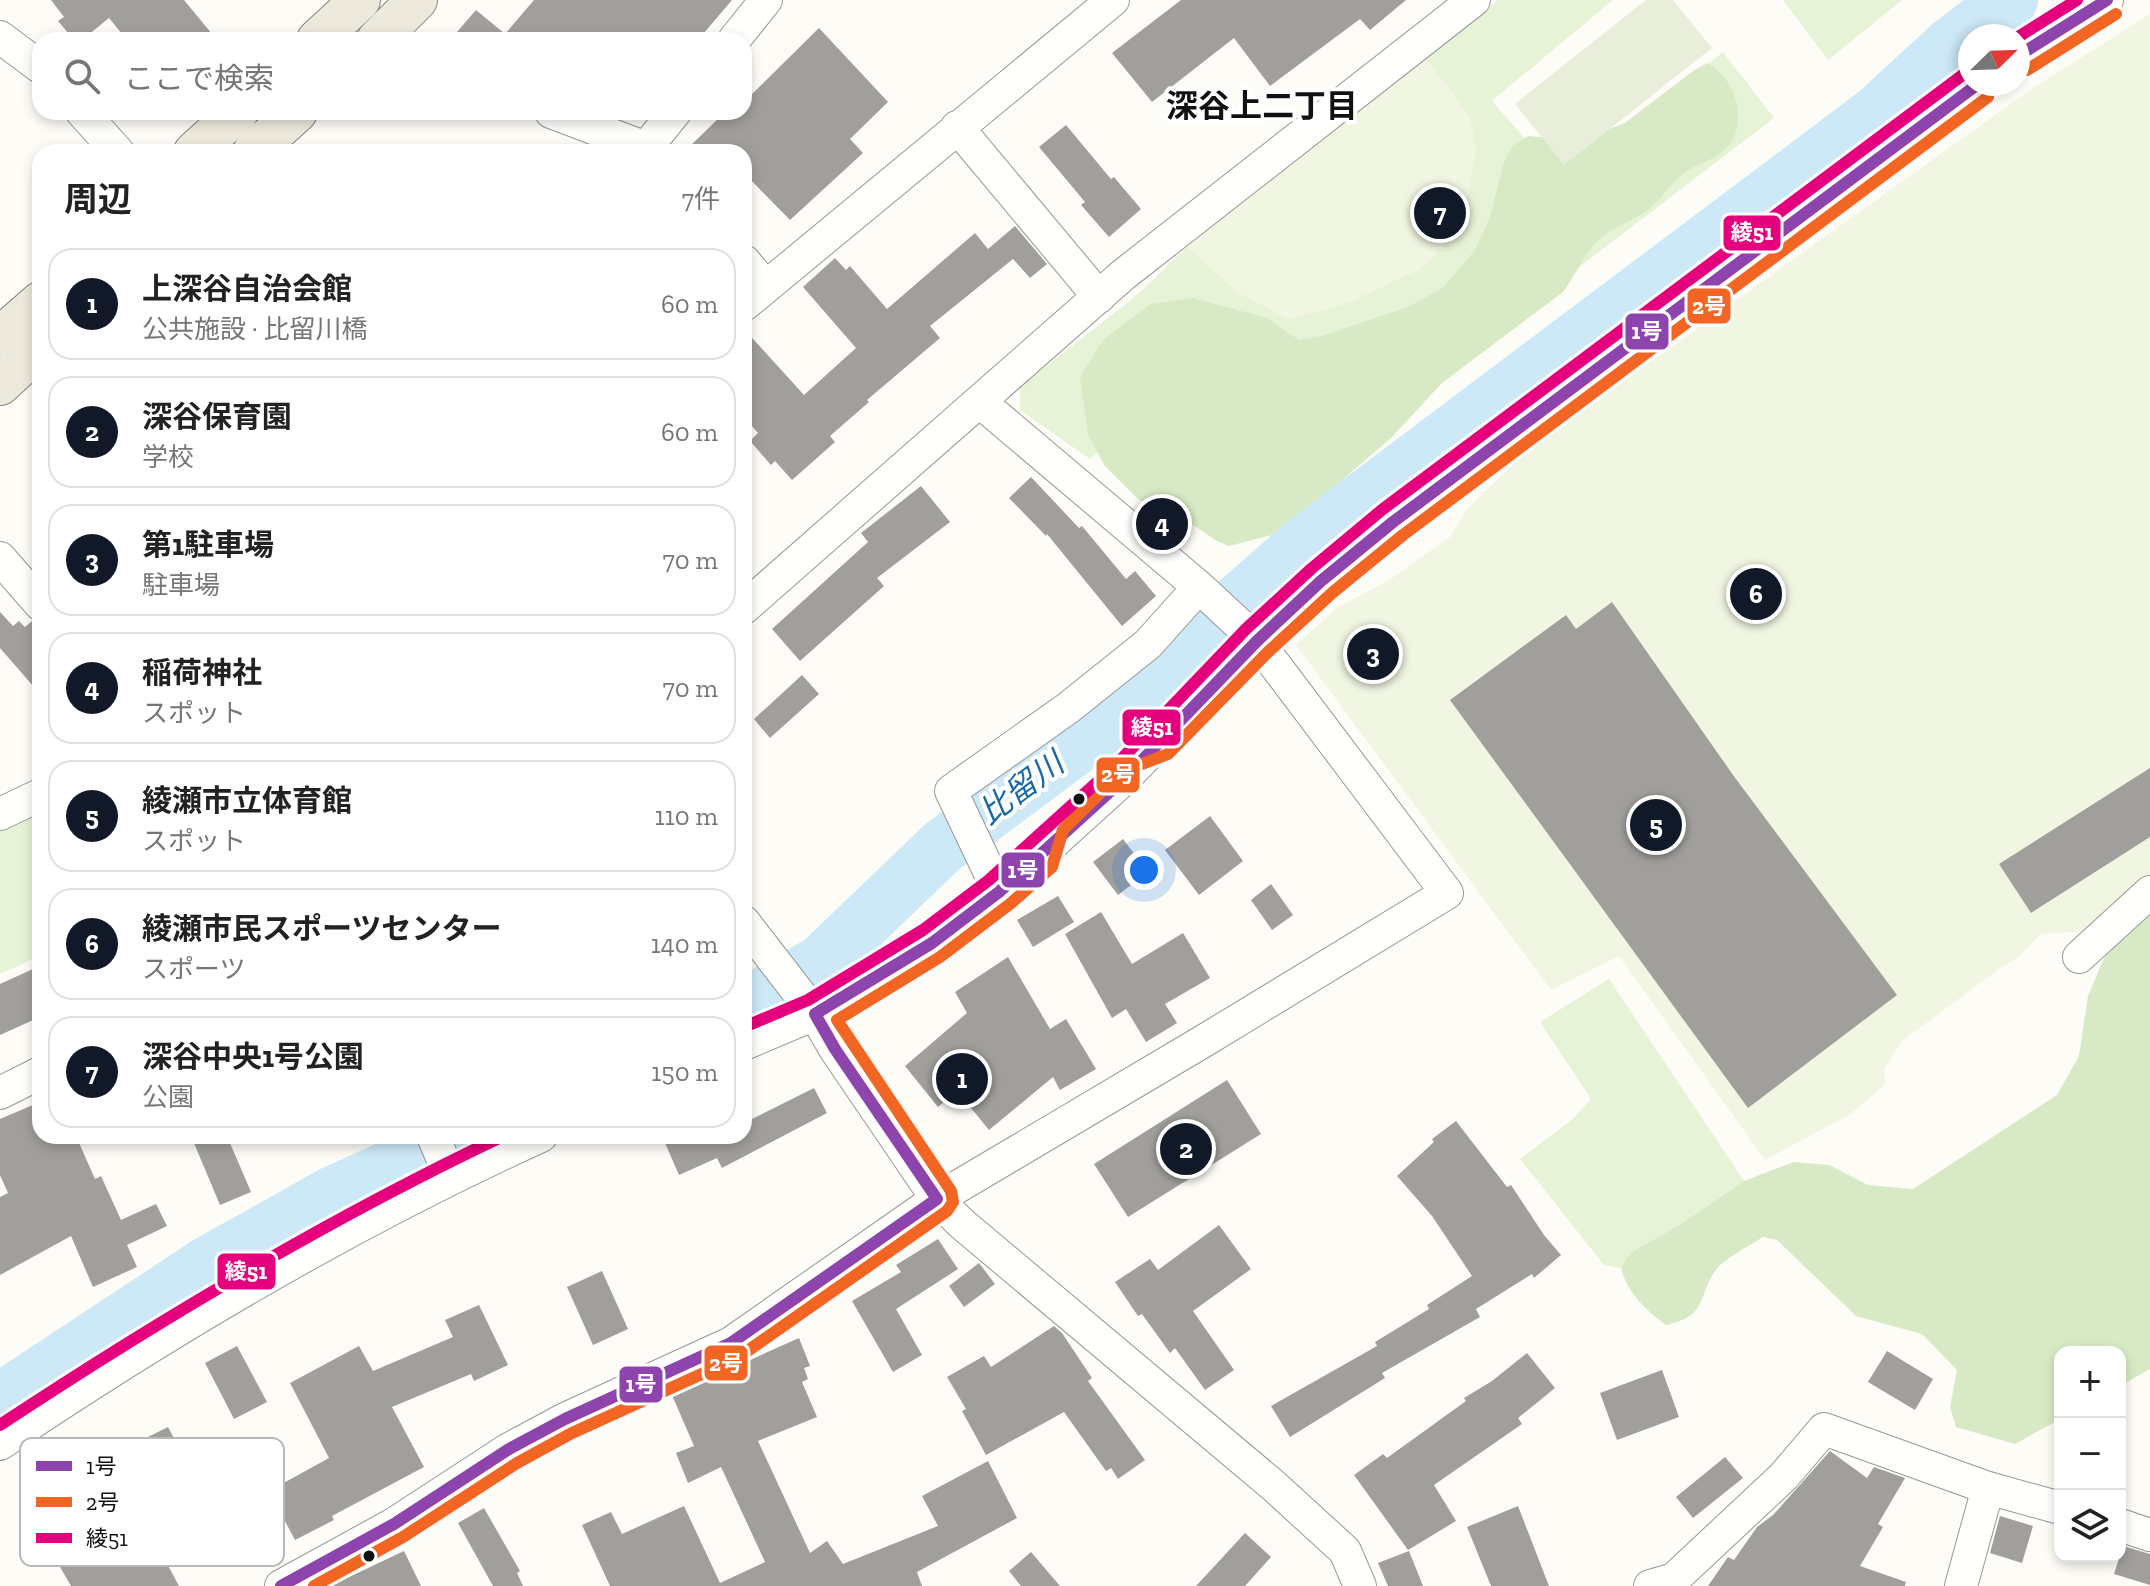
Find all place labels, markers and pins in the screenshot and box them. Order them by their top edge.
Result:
pin: 7 [1414,183,1466,243]
pin: 4 [1136,494,1188,554]
pin: 6 [1730,564,1782,624]
pin: 3 [1347,624,1399,684]
unlabelled marker [1071,791,1087,807]
pin: 5 [1630,795,1682,855]
pin: 1 [936,1049,988,1109]
pin: 2 [1160,1119,1212,1179]
unlabelled marker [361,1548,377,1564]

